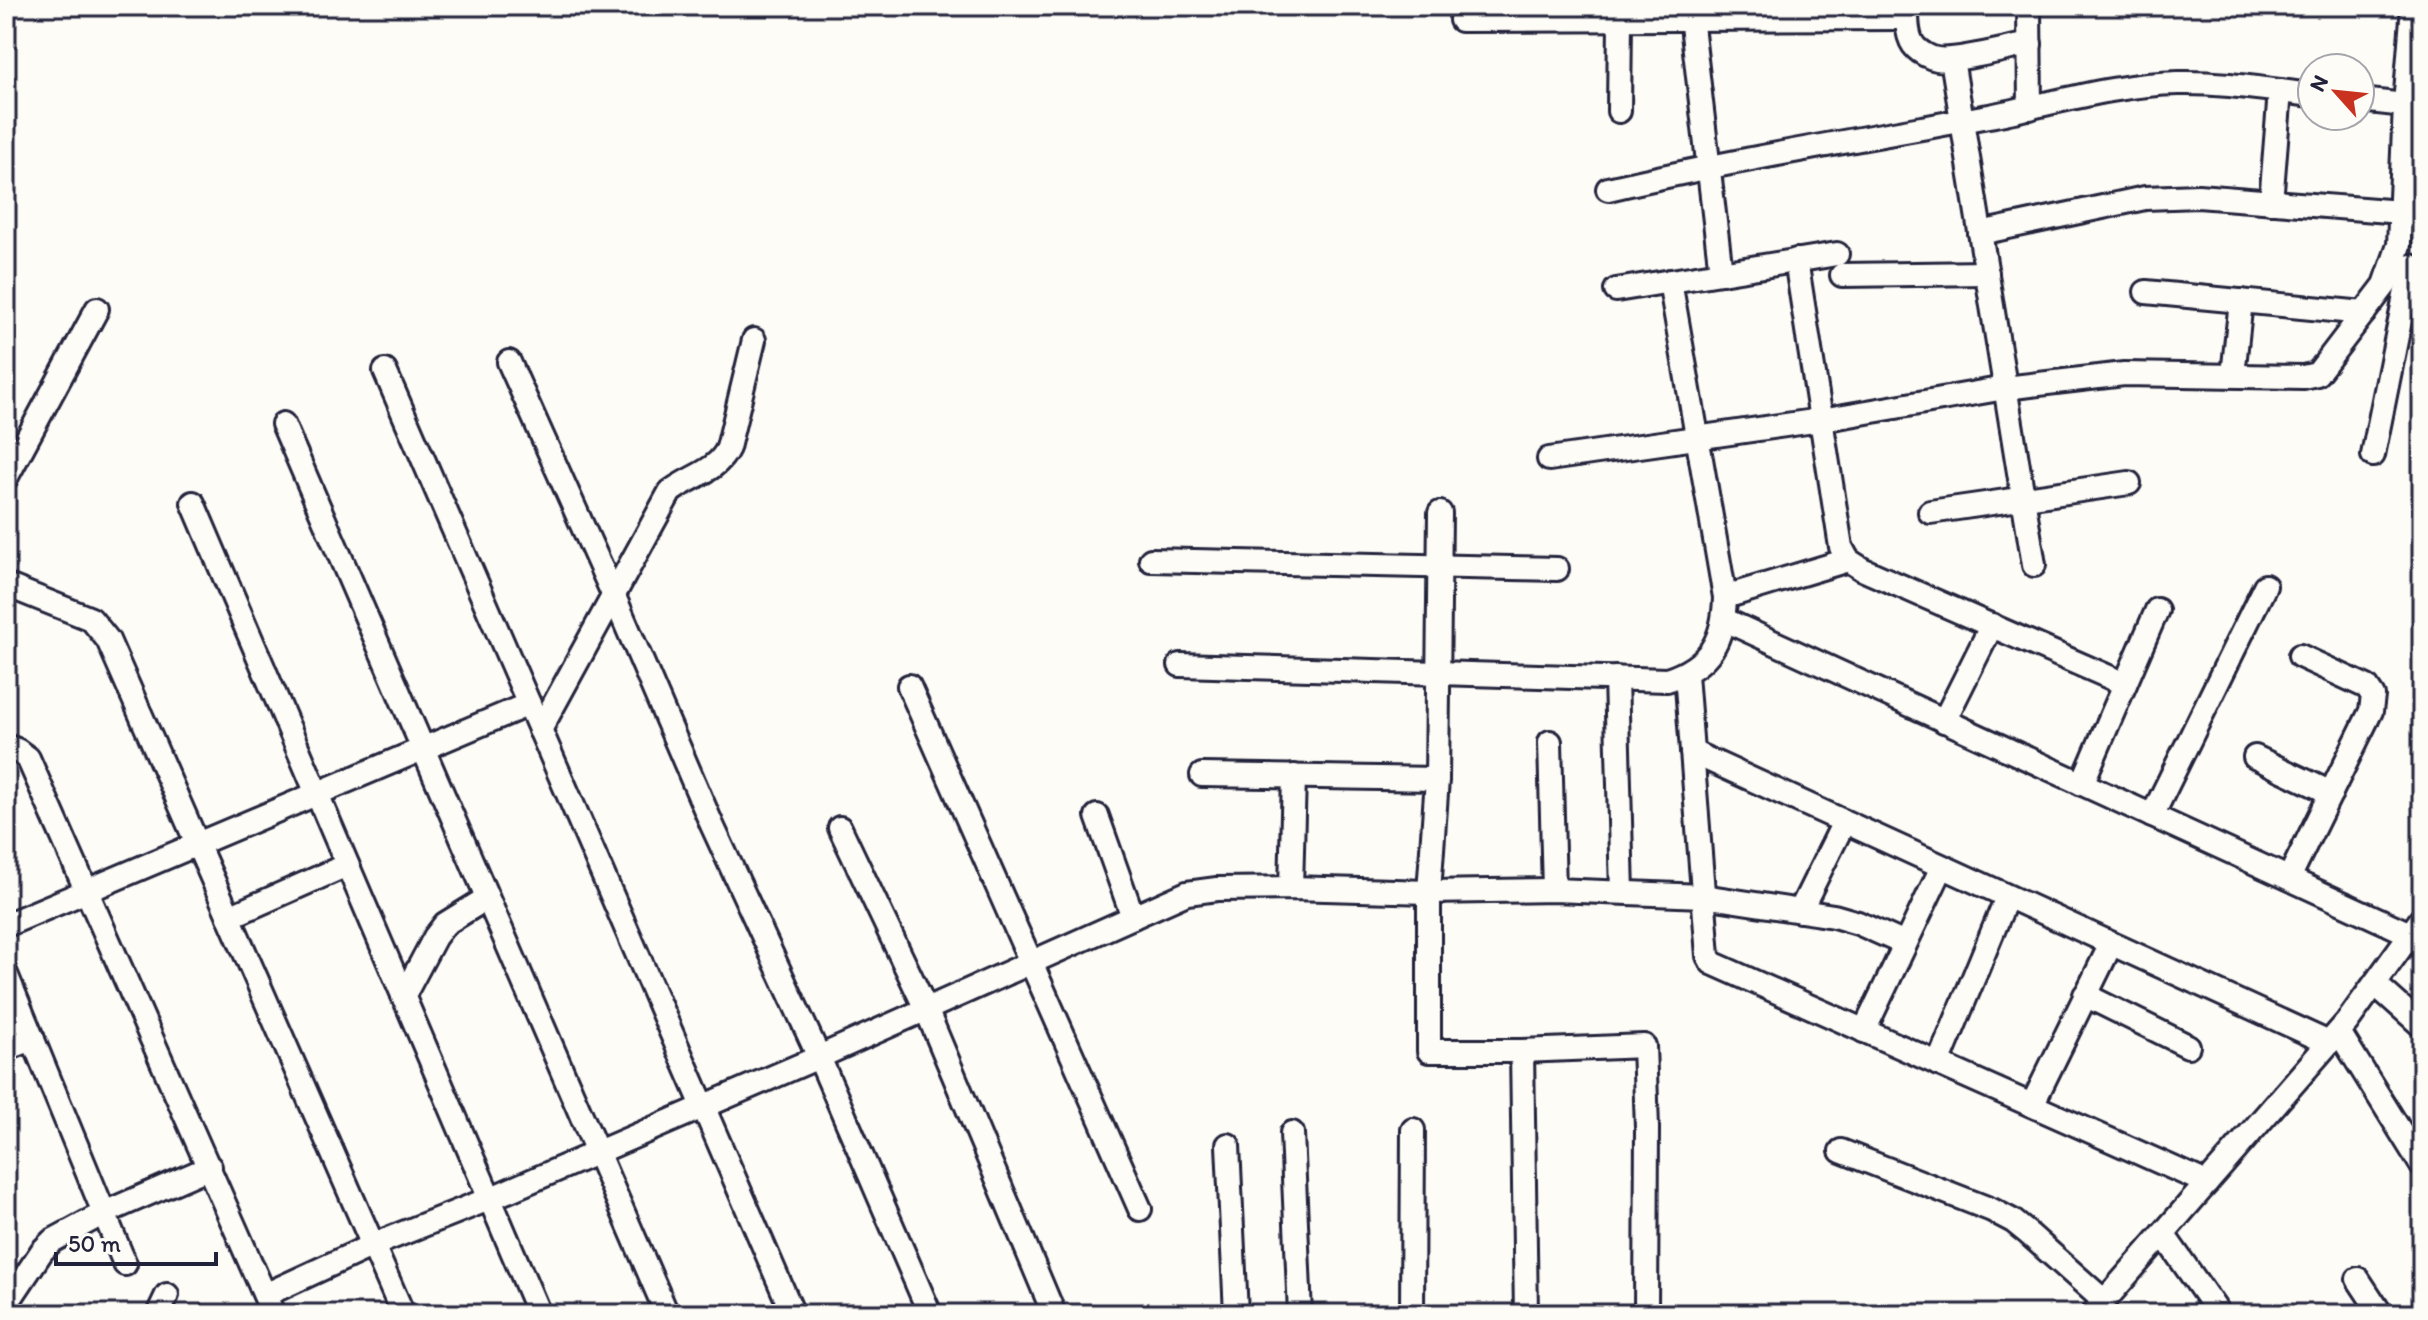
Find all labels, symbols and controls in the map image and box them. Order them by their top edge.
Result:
north arrow [2296,52,2376,132]
text: N [2303,70,2334,96]
scale bar [56,1216,216,1266]
text: 50 m [68,1229,121,1258]

